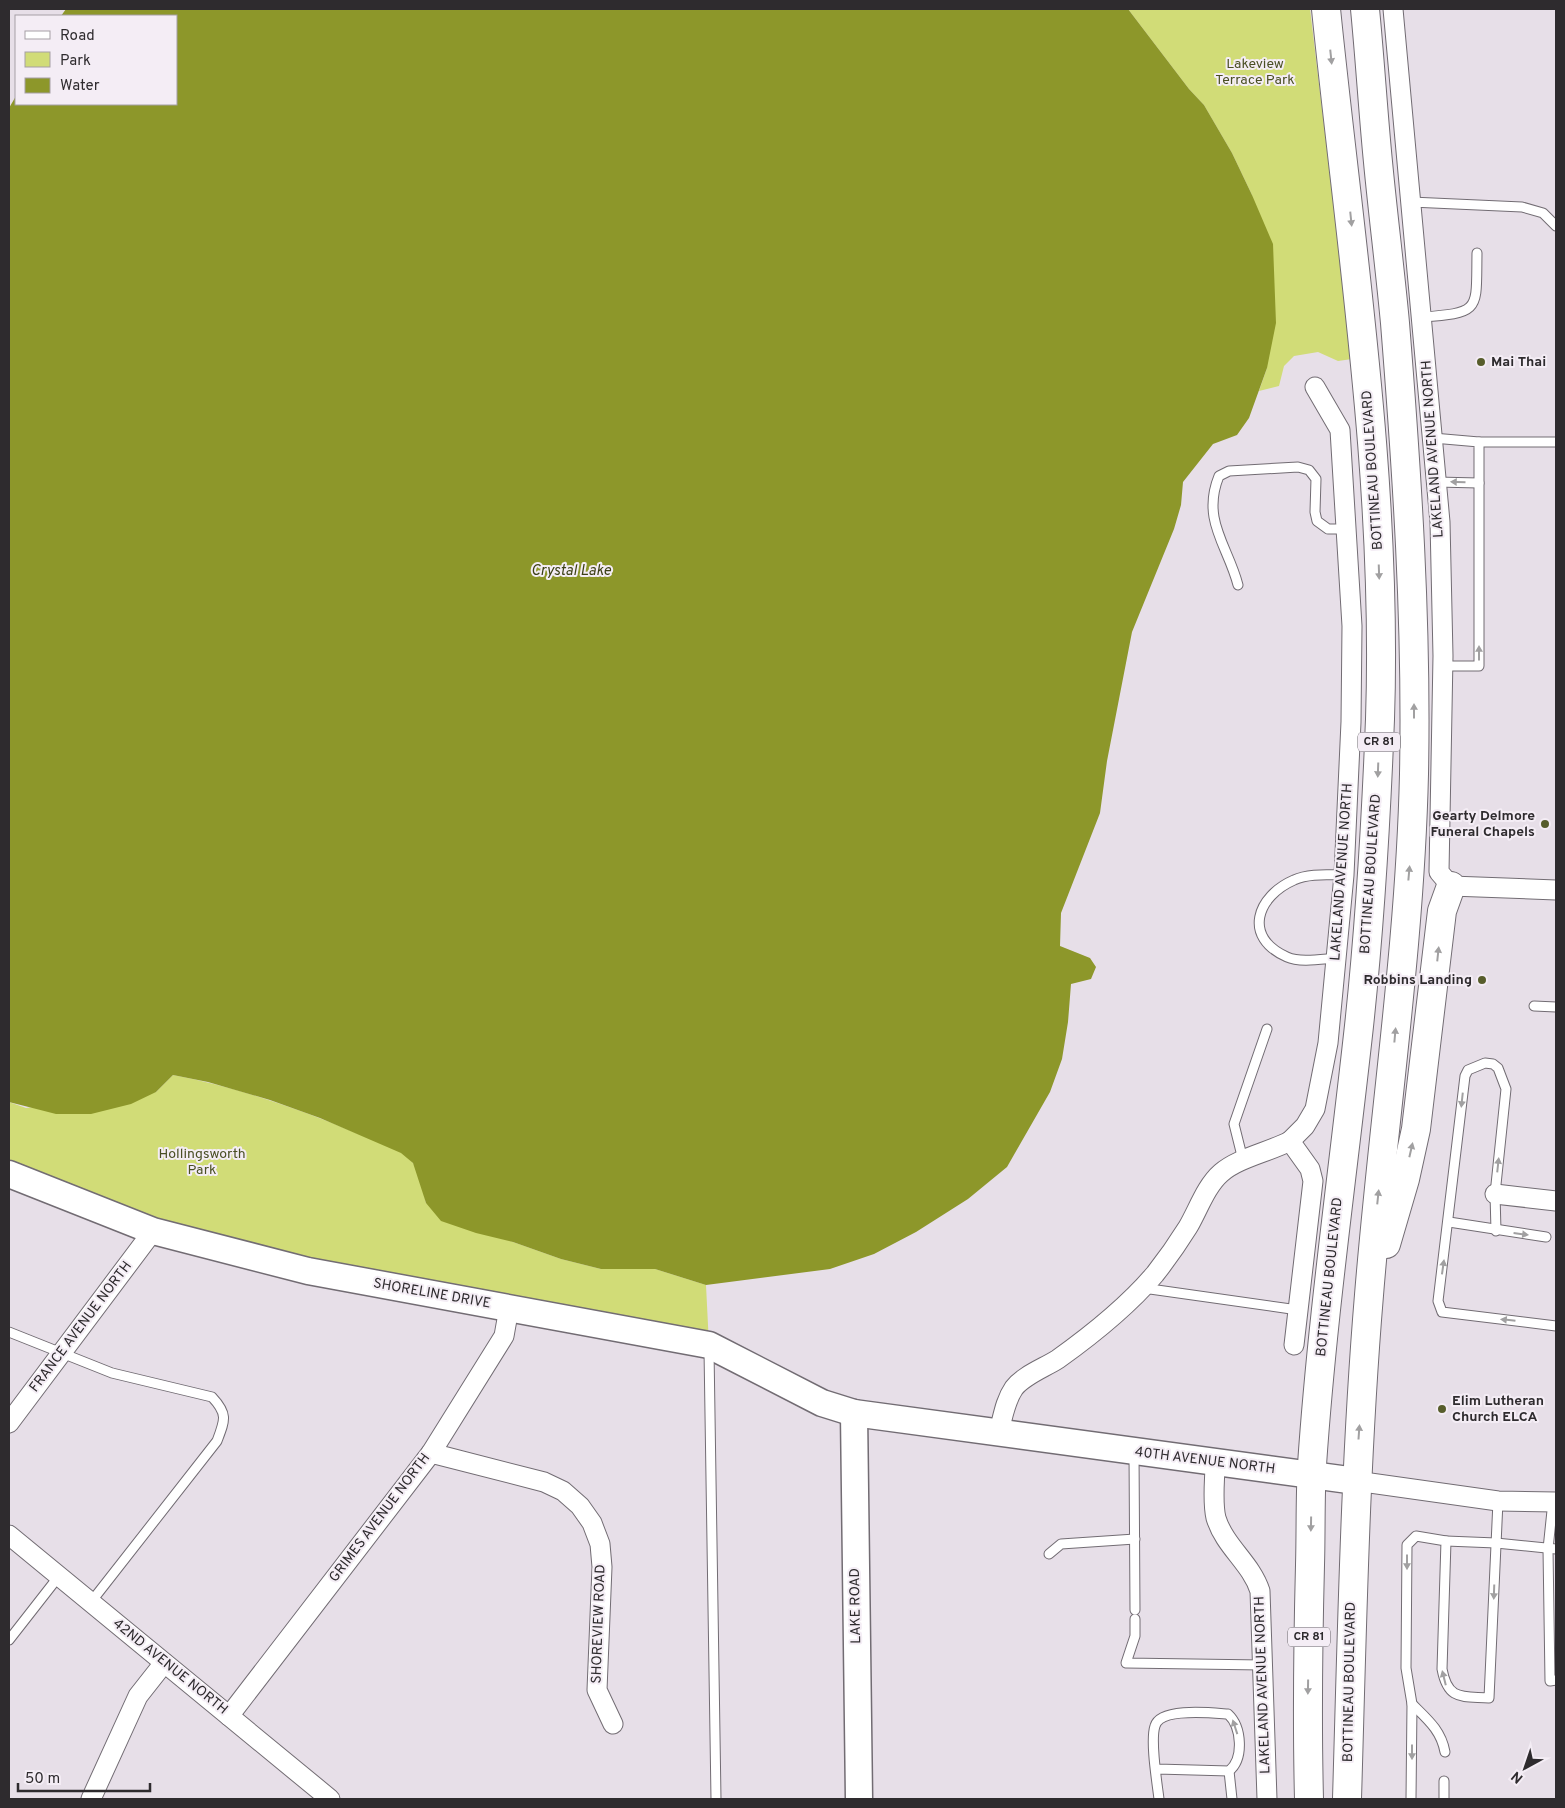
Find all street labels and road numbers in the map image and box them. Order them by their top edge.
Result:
street label: LAKELAND AVENUE NORTH [1418,360,1448,538]
street label: BOTTINEAU BOULEVARD [1359,390,1387,550]
road number: CR 81 [1358,732,1400,752]
street label: LAKELAND AVENUE NORTH [1327,783,1357,961]
street label: BOTTINEAU BOULEVARD [1357,794,1385,954]
street label: BOTTINEAU BOULEVARD [1313,1196,1347,1358]
street label: FRANCE AVENUE NORTH [26,1258,136,1396]
street label: SHORELINE DRIVE [372,1275,492,1313]
street label: 40TH AVENUE NORTH [1134,1444,1276,1478]
street label: GRIMES AVENUE NORTH [326,1450,434,1586]
street label: SHOREVIEW ROAD [588,1564,610,1684]
street label: LAKE ROAD [847,1568,865,1644]
street label: LAKELAND AVENUE NORTH [1251,1596,1275,1774]
street label: BOTTINEAU BOULEVARD [1340,1602,1360,1762]
street label: 42ND AVENUE NORTH [109,1615,231,1719]
road number: CR 81 [1288,1628,1330,1646]

